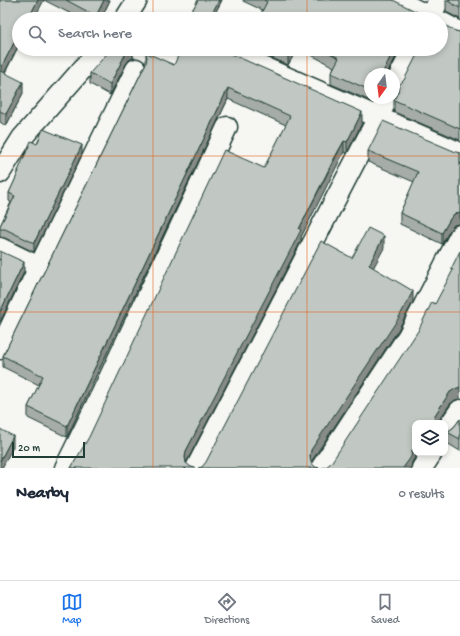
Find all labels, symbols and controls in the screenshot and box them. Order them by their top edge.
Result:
search box [12,12,448,56]
icon: search [26,23,48,45]
text: Search here [58,25,132,43]
north arrow [364,68,400,104]
map controls [412,420,448,456]
button: layers [412,420,448,456]
scale bar [12,440,85,459]
text: 20 m [18,443,40,455]
text: Nearby [16,484,69,504]
text: 0 results [398,487,444,502]
tab: Map [61,591,83,627]
tab: Directions [205,591,249,627]
tab: Saved [371,591,399,627]

